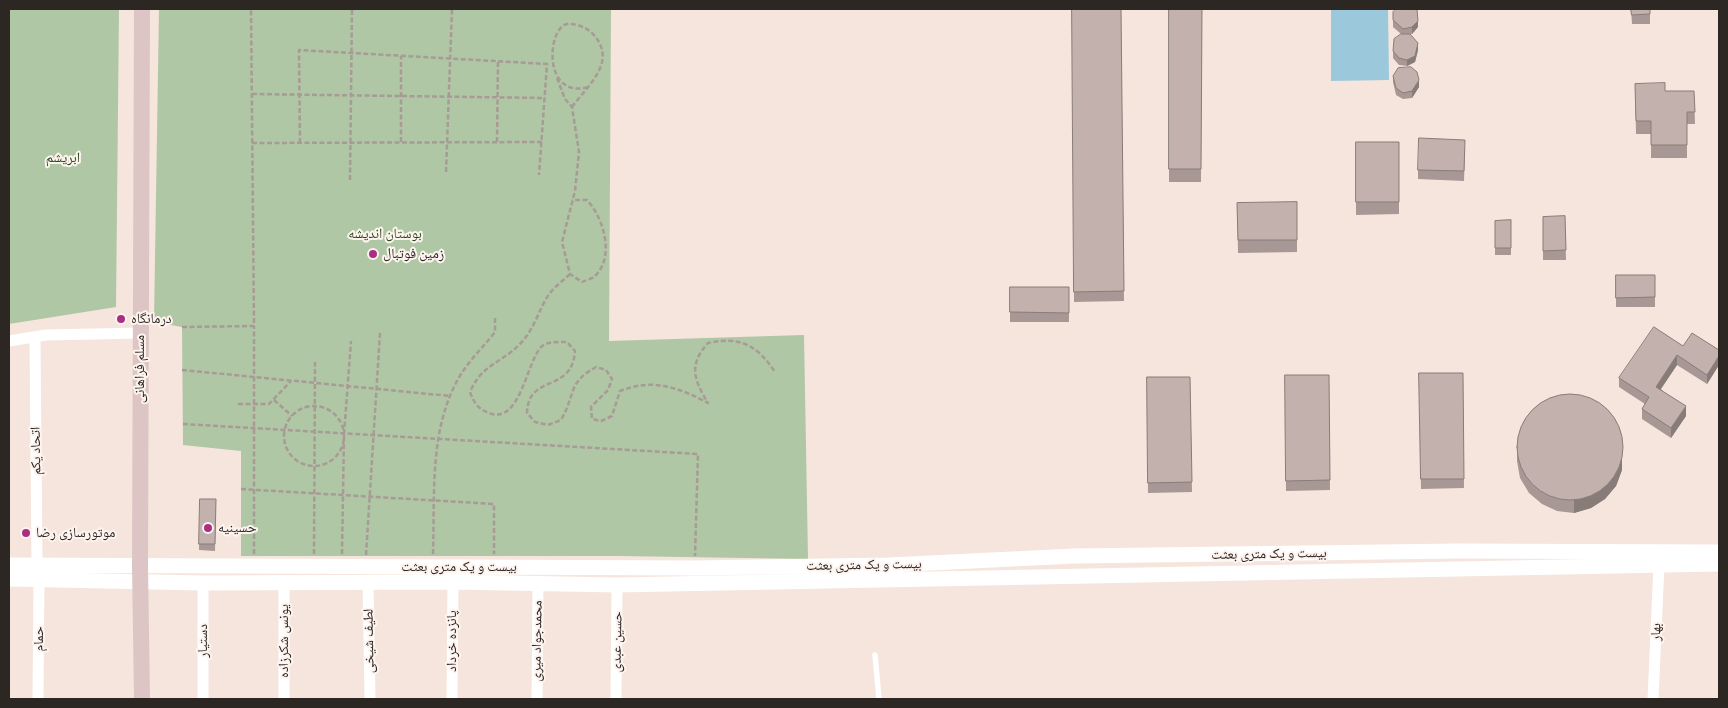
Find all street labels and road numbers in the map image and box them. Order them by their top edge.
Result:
street label: مسلم فراهانی [132,335,148,403]
street label: اتحاد یکم [27,427,45,475]
street label: بیست و یک متری بعثت [1211,545,1327,563]
street label: بیست و یک متری بعثت [806,556,922,574]
street label: بیست و یک متری بعثت [401,559,517,575]
street label: محمدجواد میری [528,600,546,682]
street label: یونس شکرزاده [276,604,292,678]
street label: لطیف شیخی [360,609,378,673]
street label: پانزده خرداد [444,610,460,672]
street label: حسین عبدی [608,611,626,673]
street label: بهار [1647,623,1665,641]
street label: دستیار [195,624,211,658]
street label: حمام [31,626,47,652]

